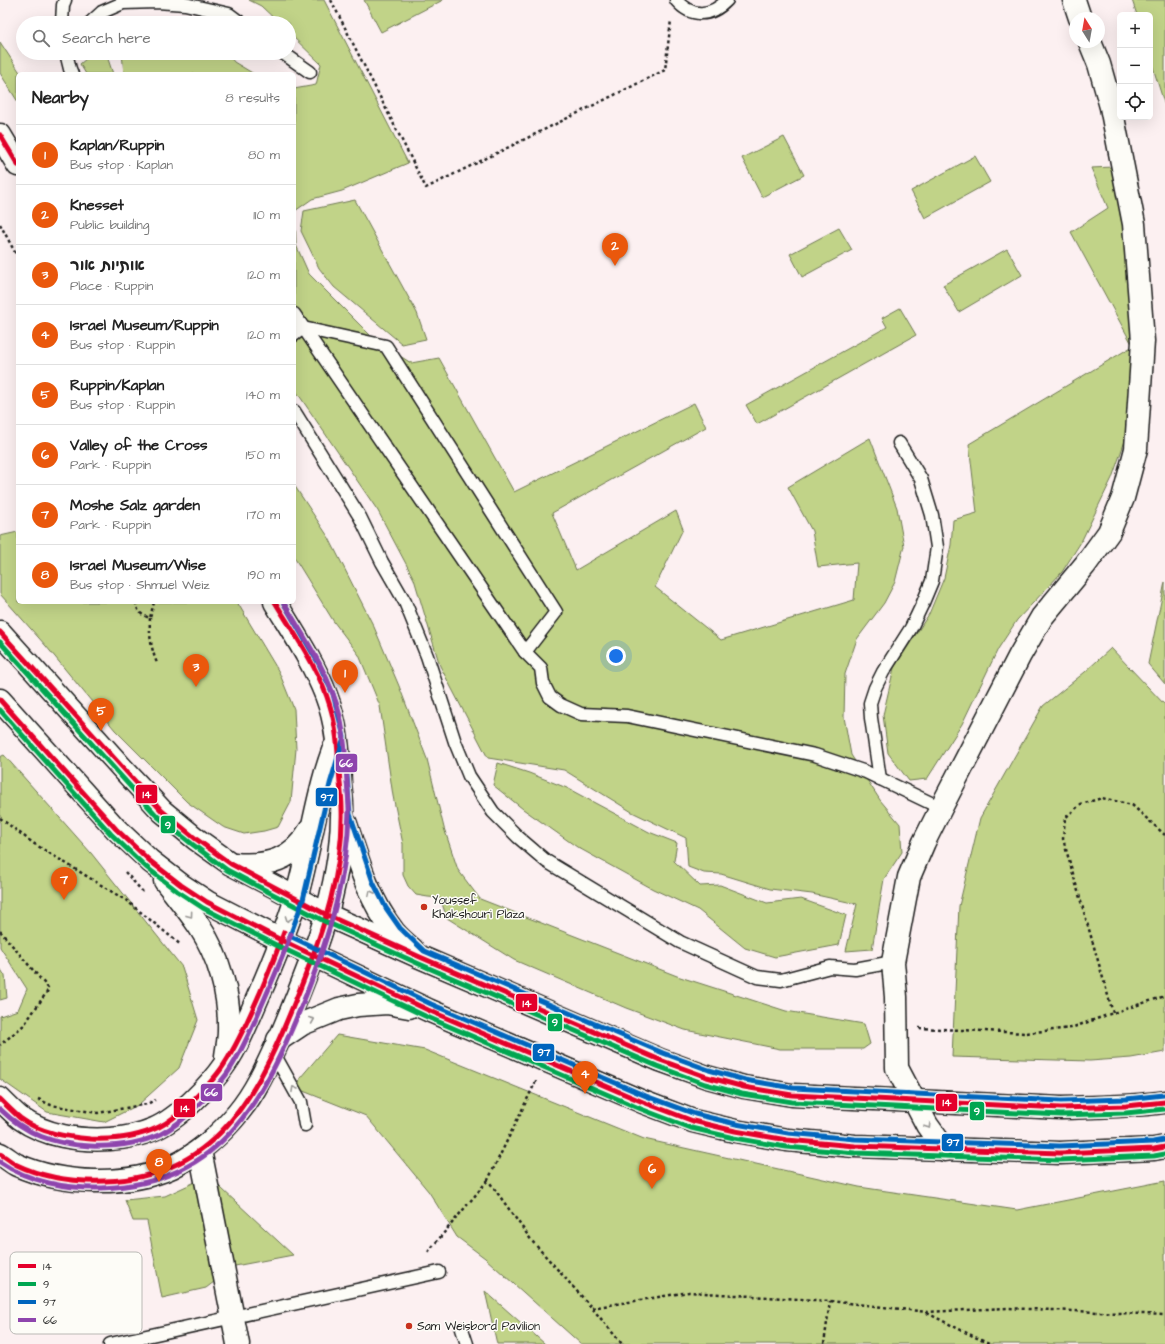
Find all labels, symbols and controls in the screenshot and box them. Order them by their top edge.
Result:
north arrow [1069,12,1105,48]
map controls [1117,12,1153,120]
button: + [1117,12,1153,48]
search box [16,16,296,60]
icon: search [30,27,52,49]
text: Search here [62,28,151,49]
button: − [1117,48,1153,84]
button: locate [1117,84,1153,120]
text: Nearby [32,86,89,110]
text: 8 results [225,89,280,107]
text: Kaplan/Ruppin [70,135,164,156]
text: 1 [44,146,46,164]
text: 80 m [248,146,280,164]
text: Bus stop · Kaplan [70,156,173,174]
text: Knesset [70,195,124,216]
text: 2 [41,206,49,224]
text: 110 m [253,206,280,224]
text: Public building [70,216,149,234]
pin: 2 [602,233,628,266]
text: אותיות אור [70,255,145,276]
text: 3 [42,266,48,284]
text: 120 m [247,266,280,284]
text: Place · Ruppin [70,277,153,295]
text: Israel Museum/Ruppin [70,315,219,336]
text: 4 [41,326,49,344]
text: 120 m [247,326,280,344]
text: Bus stop · Ruppin [70,336,175,354]
text: Ruppin/Kaplan [70,375,164,396]
text: 5 [40,386,50,404]
text: 140 m [246,386,280,404]
text: Bus stop · Ruppin [70,396,175,414]
text: Valley of the Cross [70,435,207,456]
text: 6 [41,446,49,464]
text: 150 m [246,446,280,464]
text: Park · Ruppin [70,456,151,474]
text: Moshe Salz garden [70,495,200,516]
text: 7 [41,506,49,524]
text: 170 m [247,506,280,524]
text: Park · Ruppin [70,516,151,534]
text: Israel Museum/Wise [70,555,206,576]
text: 8 [41,566,49,584]
text: 190 m [247,566,280,584]
text: Bus stop · Shmuel Weiz [70,576,210,594]
your location [606,646,626,666]
pin: 3 [183,654,209,687]
pin: 1 [332,660,358,693]
pin: 5 [88,698,114,731]
line badge: 66 [335,753,358,773]
text: 66 [339,756,353,771]
line badge: 14 [135,784,158,804]
text: 14 [143,787,152,802]
line badge: 97 [315,787,338,807]
text: 97 [320,790,334,805]
line badge: 9 [160,815,176,834]
text: 9 [165,818,171,833]
pin: 7 [51,867,77,900]
one-way arrow [368,890,376,898]
place label: Youssef Khakshouri Plaza [432,892,524,923]
marker: Youssef Khakshouri Plaza [419,902,429,912]
one-way arrow [186,910,193,917]
one-way arrow [285,916,293,923]
line badge: 14 [515,993,538,1012]
text: 14 [523,996,532,1011]
line badge: 9 [547,1013,563,1032]
text: 9 [552,1015,558,1030]
one-way arrow [308,1016,315,1024]
line badge: 97 [532,1043,555,1062]
text: 97 [537,1045,551,1060]
pin: 4 [572,1061,598,1094]
line badge: 66 [200,1083,223,1102]
text: 66 [204,1085,218,1100]
one-way arrow [291,1086,298,1093]
line badge: 14 [935,1093,958,1112]
text: 14 [943,1095,952,1110]
line badge: 14 [173,1098,196,1118]
text: 14 [181,1101,190,1116]
line badge: 9 [969,1101,985,1121]
text: 9 [974,1104,980,1119]
one-way arrow [924,1122,931,1129]
line badge: 97 [941,1133,964,1152]
text: 97 [946,1135,960,1150]
pin: 8 [146,1149,172,1182]
pin: 6 [639,1156,665,1189]
legend [10,1252,142,1334]
text: 14 [43,1259,52,1274]
text: 9 [43,1277,49,1292]
text: 97 [43,1295,56,1310]
text: 66 [43,1313,57,1328]
place label: Sam Weisbord Pavilion [417,1318,540,1335]
marker: Sam Weisbord Pavilion [404,1321,414,1331]

